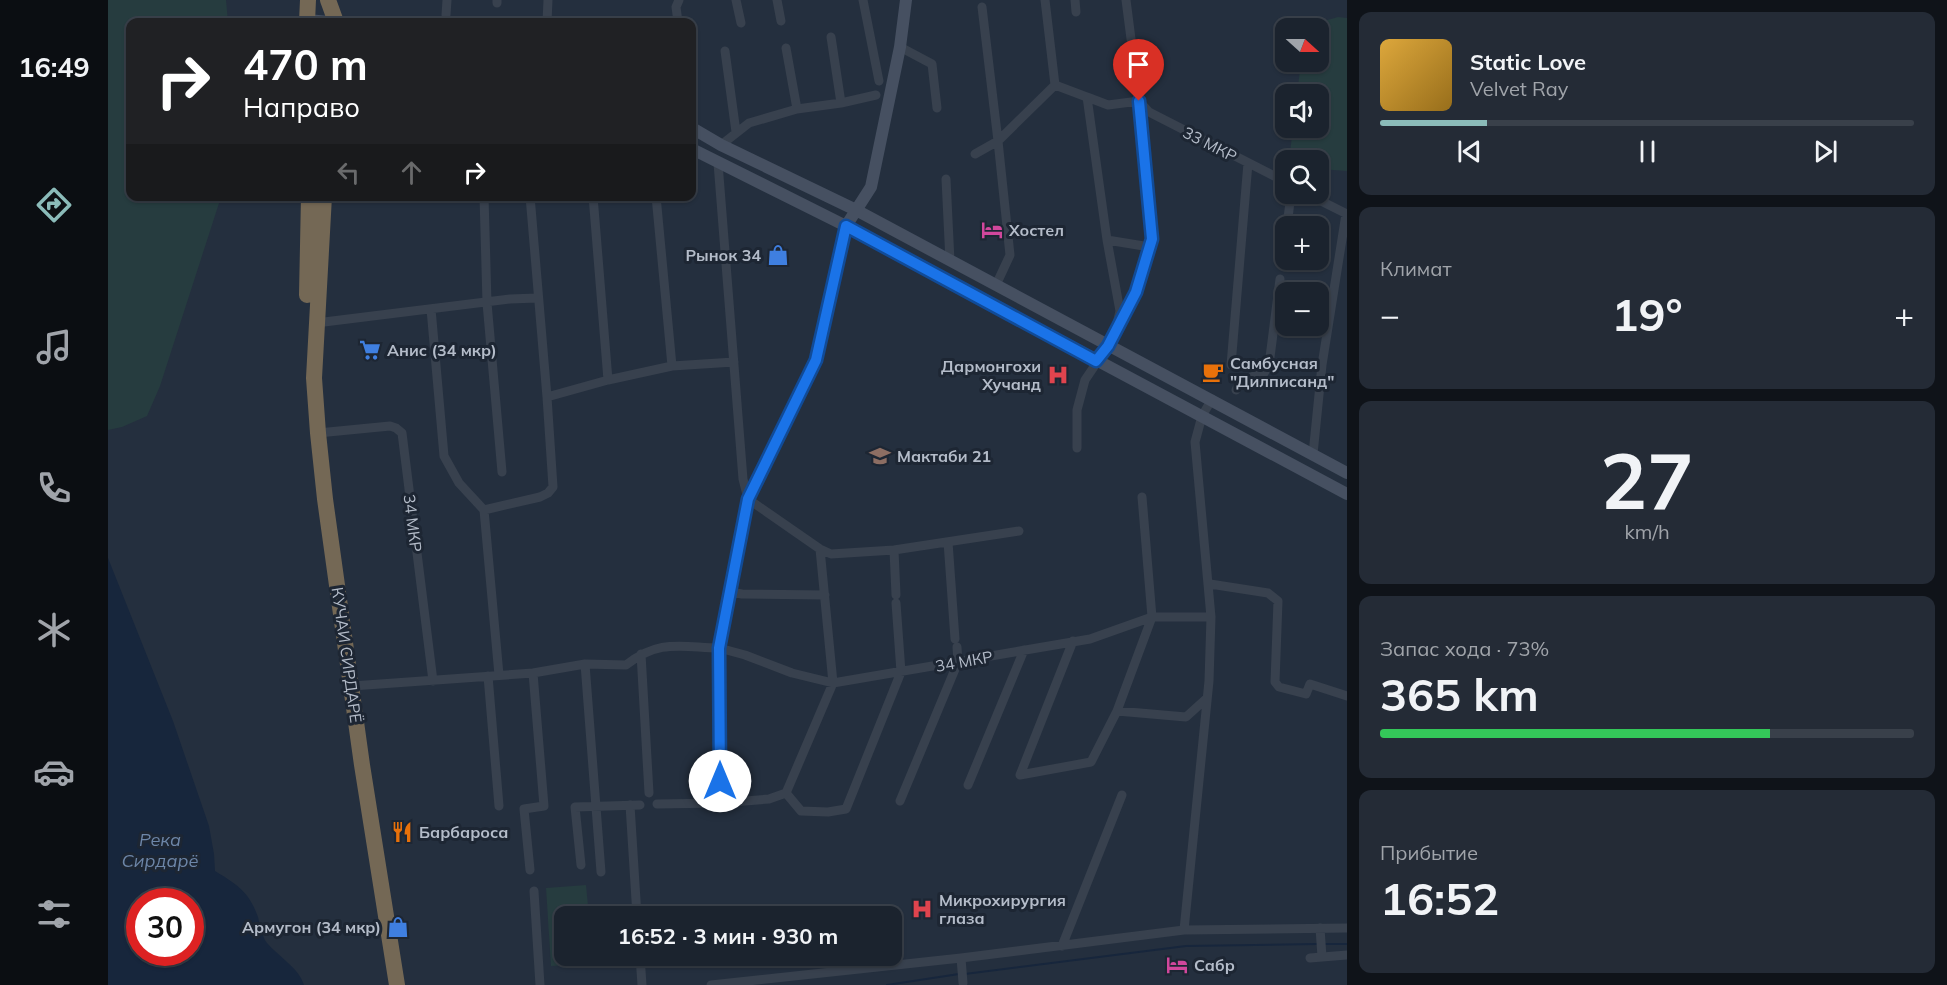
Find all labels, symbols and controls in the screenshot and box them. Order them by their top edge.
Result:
north arrow [1275,18,1329,72]
map controls [1275,18,1329,336]
text: 470 m [243,38,368,91]
pin [1113,39,1164,101]
icon: right [144,42,222,120]
icon: arrive [1122,48,1155,81]
text: Static Love [1470,48,1586,76]
text: 16:49 [18,50,90,84]
text: Velvet Ray [1470,76,1568,101]
button: sound [1275,84,1329,138]
text: Направо [243,90,360,124]
street label: 33 МКР [1180,122,1240,166]
icon: previous [1453,135,1486,168]
icon: pause [1631,135,1664,168]
icon: next [1809,135,1842,168]
button: search [1275,150,1329,204]
icon: left [332,156,365,189]
icon: ahead [395,156,428,189]
icon: right [458,156,491,189]
icon: directions [33,184,75,226]
button: + [1275,216,1329,270]
hotel icon: Хостел [980,218,1004,242]
place label: Хостел [1008,220,1064,240]
shop icon: Рынок 34 [766,243,790,267]
place label: Рынок 34 [686,245,761,265]
text: Климат [1380,256,1452,281]
button: − [1275,282,1329,336]
text: 19° [1611,286,1683,342]
text: − [1380,294,1400,335]
text: + [1894,294,1914,335]
icon: music [33,326,75,368]
supermarket icon: Анис (34 мкр) [358,338,382,362]
place label: Анис (34 мкр) [387,340,497,360]
place label: Самбусная "Дилписанд" [1230,353,1334,391]
place label: Дармонгохи Хучанд [941,356,1041,394]
cafe icon: Самбусная "Дилписанд" [1201,360,1225,384]
hospital icon: Дармонгохи Хучанд [1046,363,1070,387]
text: 27 [1600,431,1694,529]
school or university icon: Мактаби 21 [868,444,892,468]
place label: Мактаби 21 [897,446,991,466]
icon: phone [33,467,75,509]
street label: 34 МКР [400,493,426,553]
text: km/h [1624,519,1670,544]
street label: КУЧАИ СИРДАРЁ [328,586,366,724]
icon: climate [33,609,75,651]
text: Запас хода · 73% [1380,636,1549,661]
street label: 34 МКР [934,646,994,676]
text: 365 km [1380,666,1539,722]
position arrow [688,749,752,813]
icon: car [33,751,75,793]
restaurant icon: Барбароса [390,820,414,844]
place label: Барбароса [419,822,508,842]
water label: Река Сирдарё [122,828,198,872]
text: Прибытие [1380,840,1478,865]
text: 16:52 [1380,870,1499,926]
speed limit sign: 30 [126,888,204,966]
place label: Микрохирургия глаза [939,890,1066,928]
icon: filters [33,893,75,935]
hospital icon: Микрохирургия глаза [910,897,934,921]
shop icon: Армугон (34 мкр) [386,915,410,939]
place label: Армугон (34 мкр) [242,917,381,937]
text: 16:52 · 3 мин · 930 m [618,922,838,950]
hotel icon: Сабр [1165,953,1189,977]
place label: Сабр [1194,955,1235,975]

